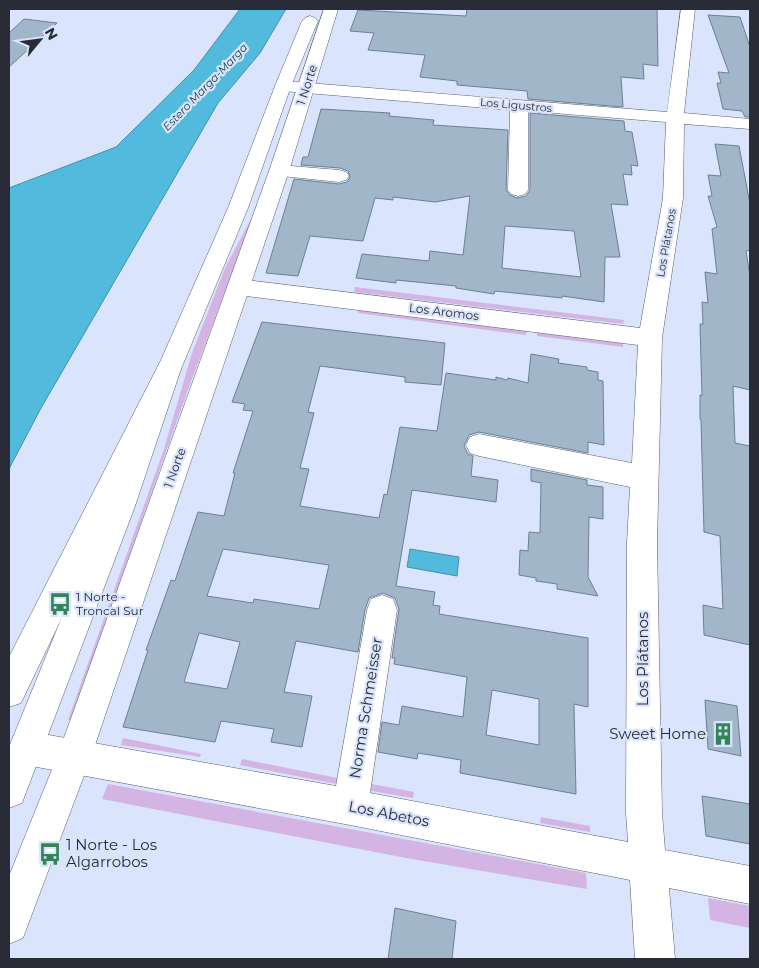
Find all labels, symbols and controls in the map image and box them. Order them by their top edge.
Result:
north arrow [15,15,65,65]
text: N [41,24,62,43]
water label: Estero Marga-Marga [160,40,250,134]
street label: 1 Norte [293,63,320,107]
street label: Los Ligustros [479,95,553,115]
street label: Los Plátanos [653,207,679,278]
street label: Los Aromos [408,300,480,323]
street label: 1 Norte [160,446,189,490]
place label: 1 Norte - Troncal Sur [76,589,144,618]
bus stop icon: 1 Norte - Troncal Sur [47,591,73,617]
street label: Los Plátanos [633,612,652,706]
street label: Norma Schmeisser [345,636,386,780]
building icon: Sweet Home [710,721,736,747]
place label: Sweet Home [609,724,706,743]
street label: Los Abetos [347,796,431,831]
place label: 1 Norte - Los Algarrobos [66,835,157,871]
bus stop icon: 1 Norte - Los Algarrobos [37,841,63,867]

